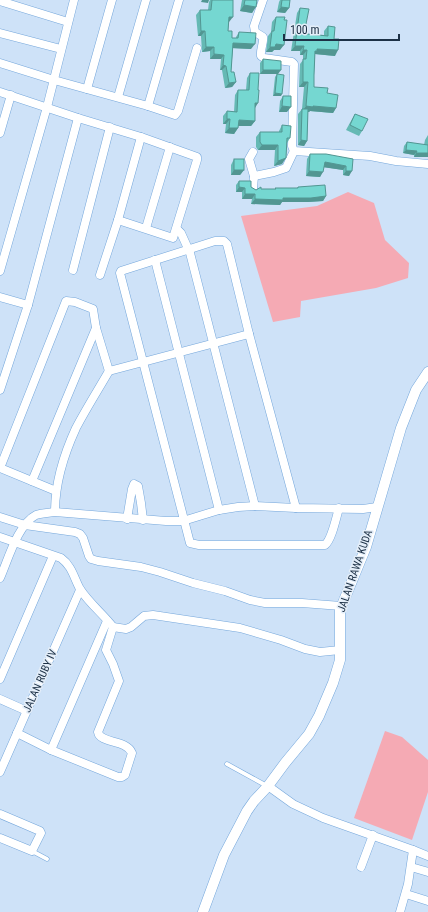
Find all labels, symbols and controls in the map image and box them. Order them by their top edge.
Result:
scale bar [284,16,399,42]
text: 100 m [290,23,320,37]
street label: JALAN RAWA KUDA [335,528,375,614]
street label: JALAN RUBY IV [20,648,60,714]

